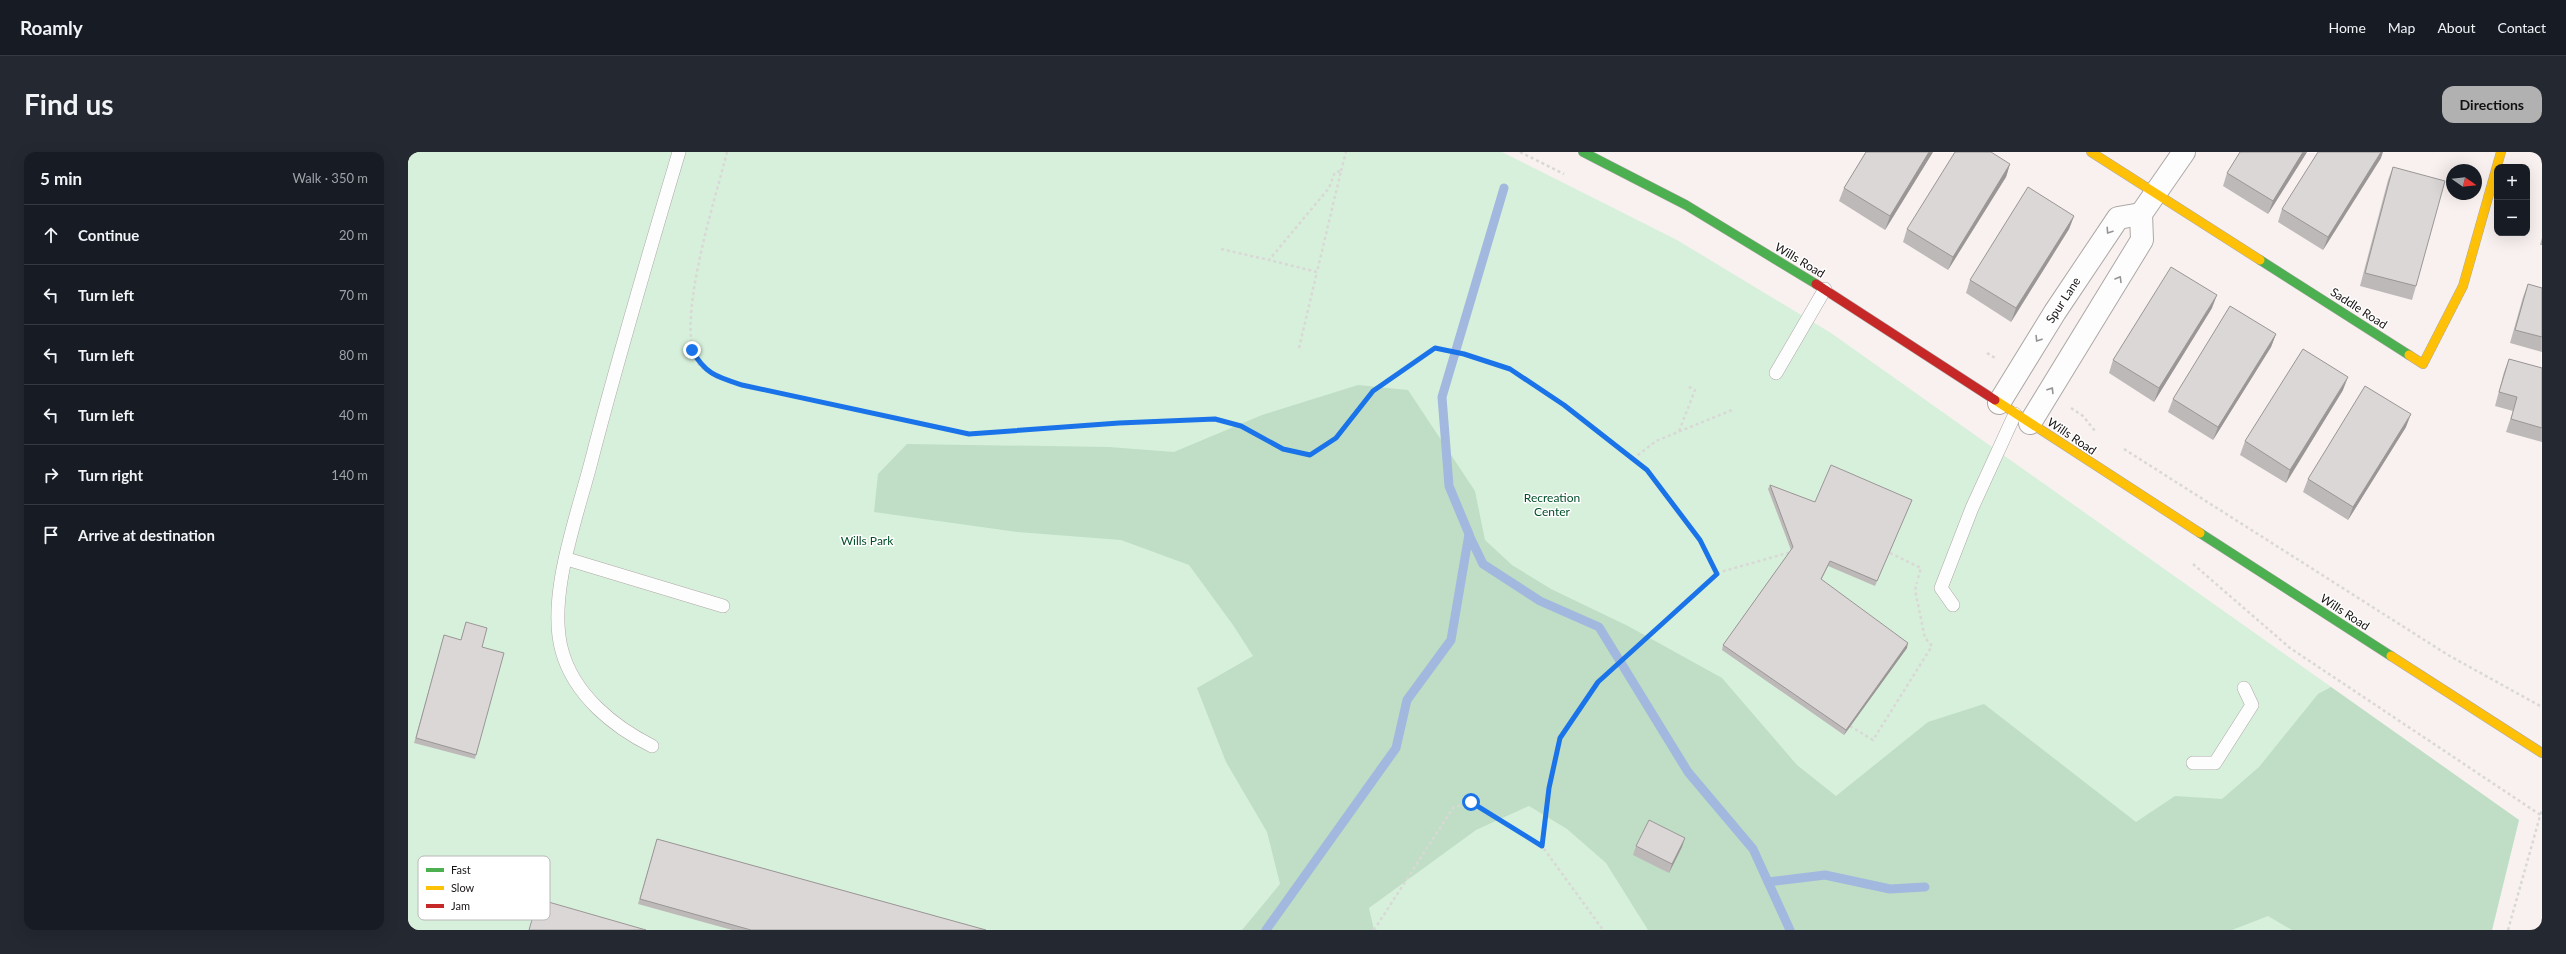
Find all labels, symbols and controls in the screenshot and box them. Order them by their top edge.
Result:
text: Roamly [20,16,83,39]
text: Home [2328,19,2366,36]
text: Map [2388,19,2415,36]
text: About [2437,19,2475,36]
text: Contact [2497,19,2546,36]
button: Directions [2442,86,2542,123]
text: Find us [24,87,114,121]
north arrow [2446,164,2482,200]
map controls [2494,164,2530,236]
button: + [2494,164,2530,200]
text: 5 min [40,168,82,189]
text: Walk · 350 m [292,170,368,186]
button: − [2494,200,2530,236]
icon: ahead [40,224,62,246]
text: Continue [78,226,139,244]
text: 20 m [339,227,368,243]
one-way arrow [2106,227,2114,234]
street label: Wills Road [1772,239,1828,281]
street label: Spur Lane [2043,274,2083,326]
one-way arrow [2114,276,2121,283]
icon: left [40,284,62,306]
street label: Saddle Road [2328,284,2390,332]
text: Turn left [78,286,134,304]
text: 70 m [339,287,368,303]
one-way arrow [2035,335,2043,342]
route end [683,341,701,359]
icon: left [40,344,62,366]
text: Turn left [78,346,134,364]
text: 80 m [339,347,368,363]
one-way arrow [2046,387,2054,394]
icon: left [40,404,62,426]
text: Turn left [78,406,134,424]
text: 40 m [339,407,368,423]
street label: Wills Road [2045,414,2099,458]
icon: right [40,464,62,486]
text: Turn right [78,466,143,484]
text: 140 m [331,467,368,483]
park label: Recreation Center [1524,490,1580,519]
icon: arrive [40,524,62,546]
text: Arrive at destination [78,526,215,544]
park label: Wills Park [841,533,894,548]
street label: Wills Road [2318,591,2372,633]
route start [1462,793,1480,811]
legend [418,856,550,920]
text: Fast [451,863,471,876]
text: Slow [451,881,475,894]
text: Jam [451,899,470,912]

